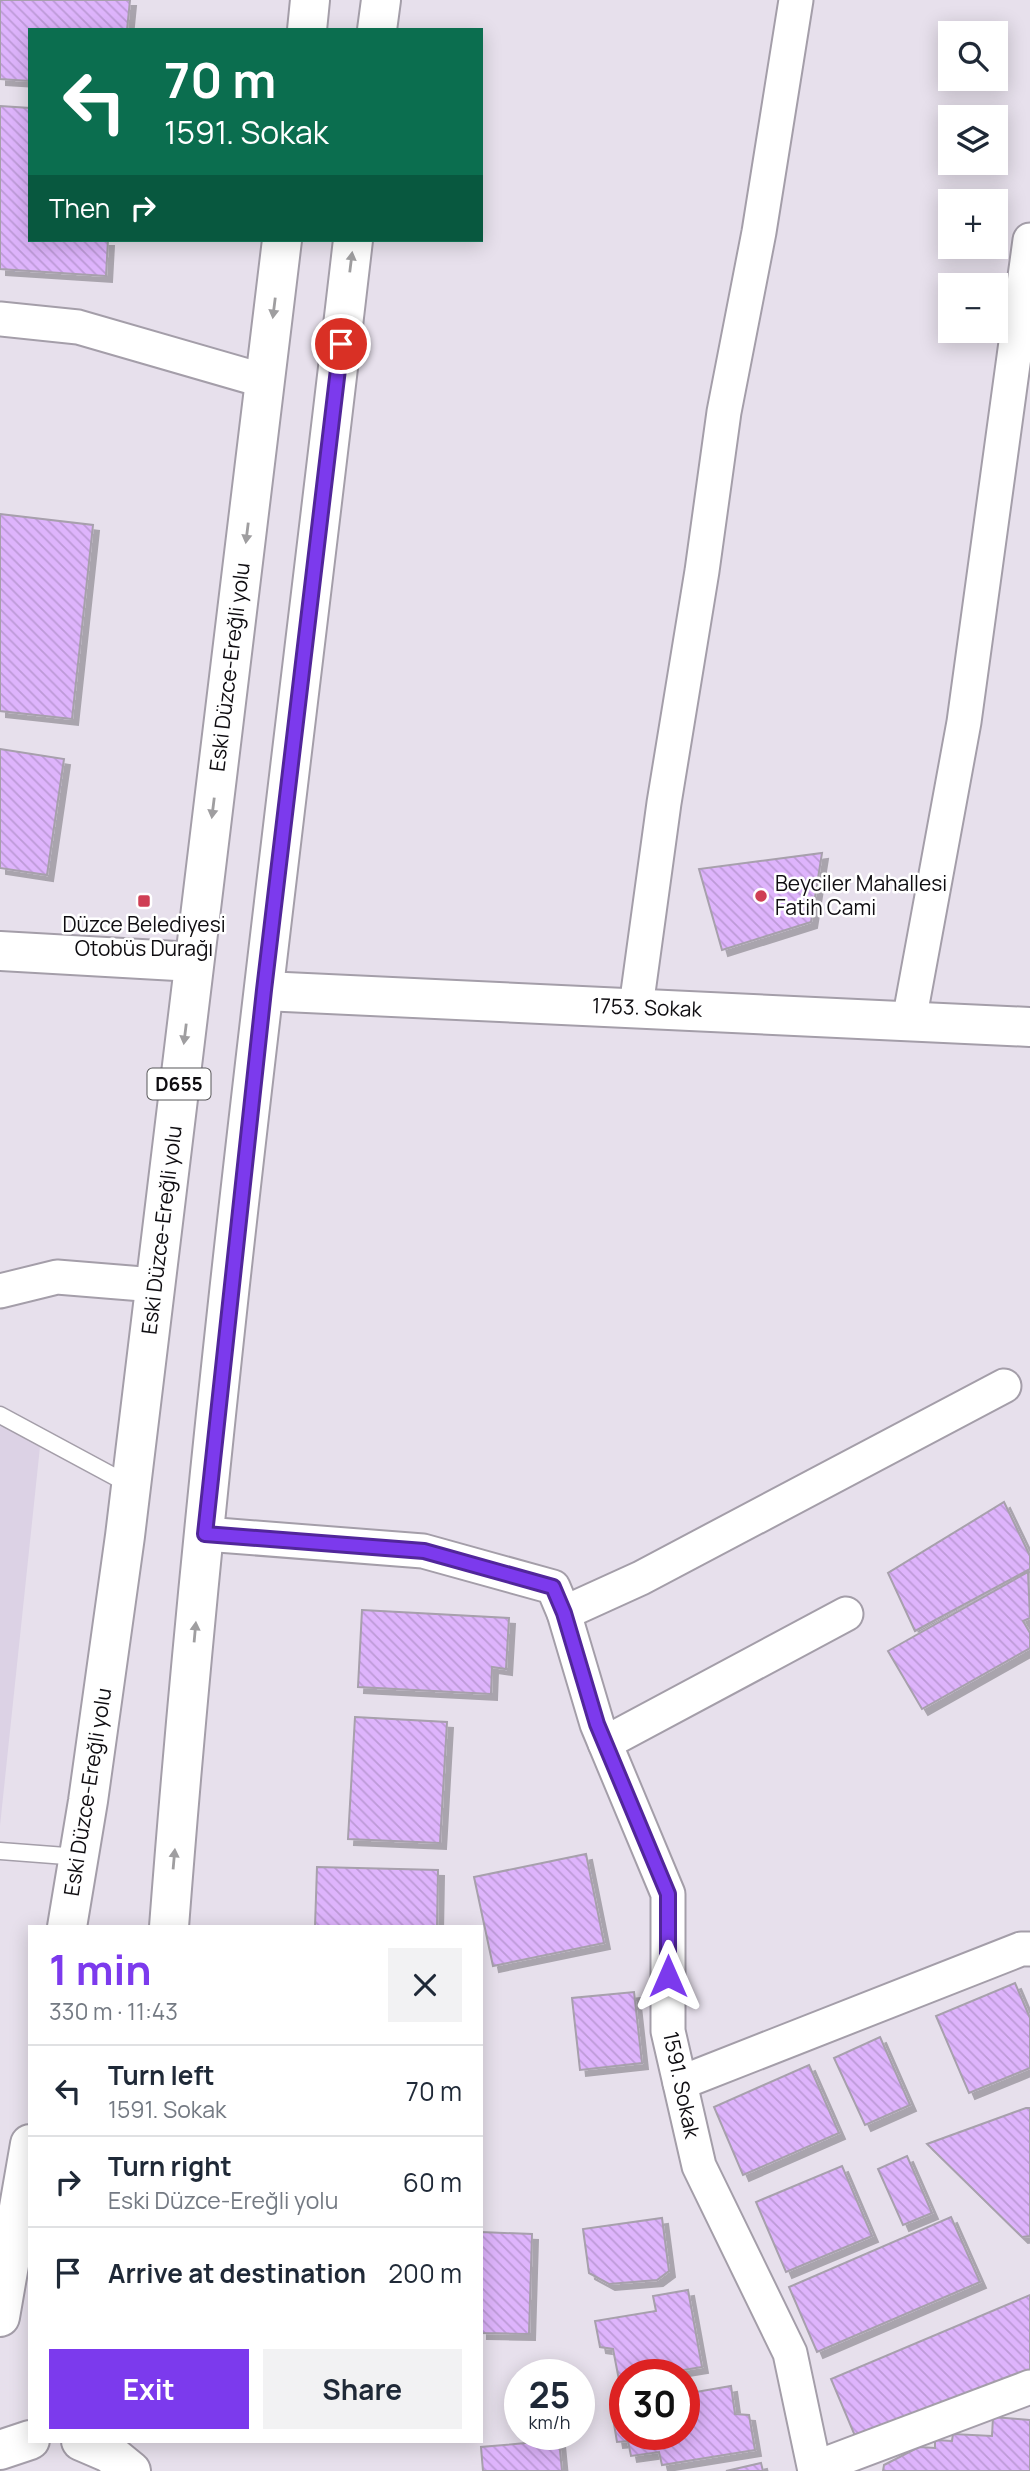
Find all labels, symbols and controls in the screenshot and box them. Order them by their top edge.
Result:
map controls [938,21,1008,343]
button: search [938,21,1008,91]
text: 70 m [164,46,276,113]
icon: left [49,56,140,147]
button: layers [938,105,1008,175]
text: 1591. Sokak [164,110,329,154]
icon: right [124,189,162,227]
button: + [938,189,1008,259]
text: Then [49,190,110,226]
one-way arrow [345,251,356,273]
button: − [938,273,1008,343]
one-way arrow [268,297,279,319]
pin [311,314,371,374]
icon: arrive [322,325,360,363]
one-way arrow [241,523,252,545]
street label: Eski Düzce-Ereğli yolu [202,561,256,773]
one-way arrow [207,797,218,819]
place label: Beyciler Mahallesi Fatih Cami [775,869,947,921]
marker: Beyciler Mahallesi Fatih Cami [753,888,769,904]
marker: Düzce Belediyesi Otobüs Durağı [136,893,152,909]
place label: Düzce Belediyesi Otobüs Durağı [62,910,226,962]
street label: 1753. Sokak [592,991,703,1023]
one-way arrow [180,1023,191,1045]
road number: D655 [148,1068,210,1100]
street label: Eski Düzce-Ereğli yolu [134,1124,188,1336]
one-way arrow [190,1621,201,1643]
street label: Eski Düzce-Ereğli yolu [57,1686,117,1898]
one-way arrow [169,1847,180,1869]
position arrow [631,1939,705,2013]
text: 1 min [49,1940,152,1998]
button: close [388,1948,462,2022]
text: 330 m · 11:43 [49,1995,178,2027]
street label: 1591. Sokak [657,2029,707,2141]
text: Turn left [108,2057,215,2093]
icon: left [49,2072,87,2110]
text: 70 m [406,2073,462,2109]
text: 1591. Sokak [108,2093,226,2125]
text: Turn right [108,2148,232,2184]
icon: right [49,2163,87,2201]
text: 60 m [403,2164,462,2200]
text: Eski Düzce-Ereğli yolu [108,2184,338,2216]
icon: arrive [49,2254,87,2292]
text: Arrive at destination [108,2255,366,2291]
text: 200 m [388,2255,462,2291]
button: Exit [49,2349,249,2429]
button: Share [263,2349,462,2429]
speed limit sign: 30 [609,2359,700,2450]
text: 25 [529,2371,570,2419]
text: km/h [529,2410,570,2434]

